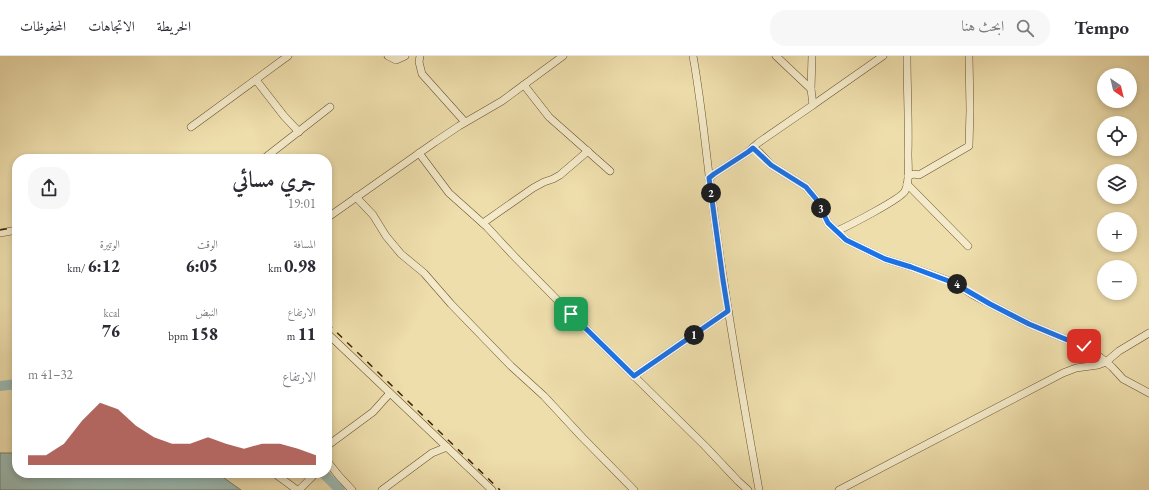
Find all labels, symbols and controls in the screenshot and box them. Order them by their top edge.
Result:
search box [770,10,1050,46]
text: Tempo [1074,15,1129,40]
text: ابحث هنا [961,16,1004,35]
text: المحفوظات [20,17,66,35]
text: الاتجاهات [88,17,135,35]
text: الخريطة [157,17,191,35]
icon: search [1014,17,1036,39]
north arrow [1097,68,1137,108]
map controls [1097,68,1137,300]
button: locate [1097,116,1137,156]
button: layers [1097,164,1137,204]
text: جري مسائي [232,165,316,194]
button: share [28,167,70,209]
pin: 2 [701,183,721,203]
text: 2 [708,186,714,200]
text: 19:01 [288,195,316,212]
pin: 3 [811,198,831,218]
text: 3 [818,201,824,215]
button: + [1097,212,1137,252]
text: الوتيرة [100,237,120,251]
text: الوقت [197,237,218,251]
text: المسافة [294,237,316,251]
text: 6:12 [88,255,120,277]
text: 6:05 [186,255,218,277]
text: 0.98 [284,255,316,277]
button: − [1097,260,1137,300]
text: /km [67,261,88,275]
text: km [268,261,284,275]
pin: 4 [947,274,967,294]
text: 4 [954,277,960,291]
pin [554,297,588,331]
icon: arrive [560,303,582,325]
text: النبض [195,305,218,319]
text: الارتفاع [287,305,316,319]
text: kcal [104,306,120,320]
text: 76 [102,320,120,342]
text: 158 [190,323,218,345]
text: 11 [298,323,316,345]
pin: 1 [684,325,704,345]
text: 1 [691,328,697,342]
text: bpm [168,329,190,343]
text: m [287,329,298,343]
pin [1067,329,1101,363]
icon: check [1073,335,1095,357]
text: 32–41 m [28,366,73,383]
text: الارتفاع [282,368,316,385]

